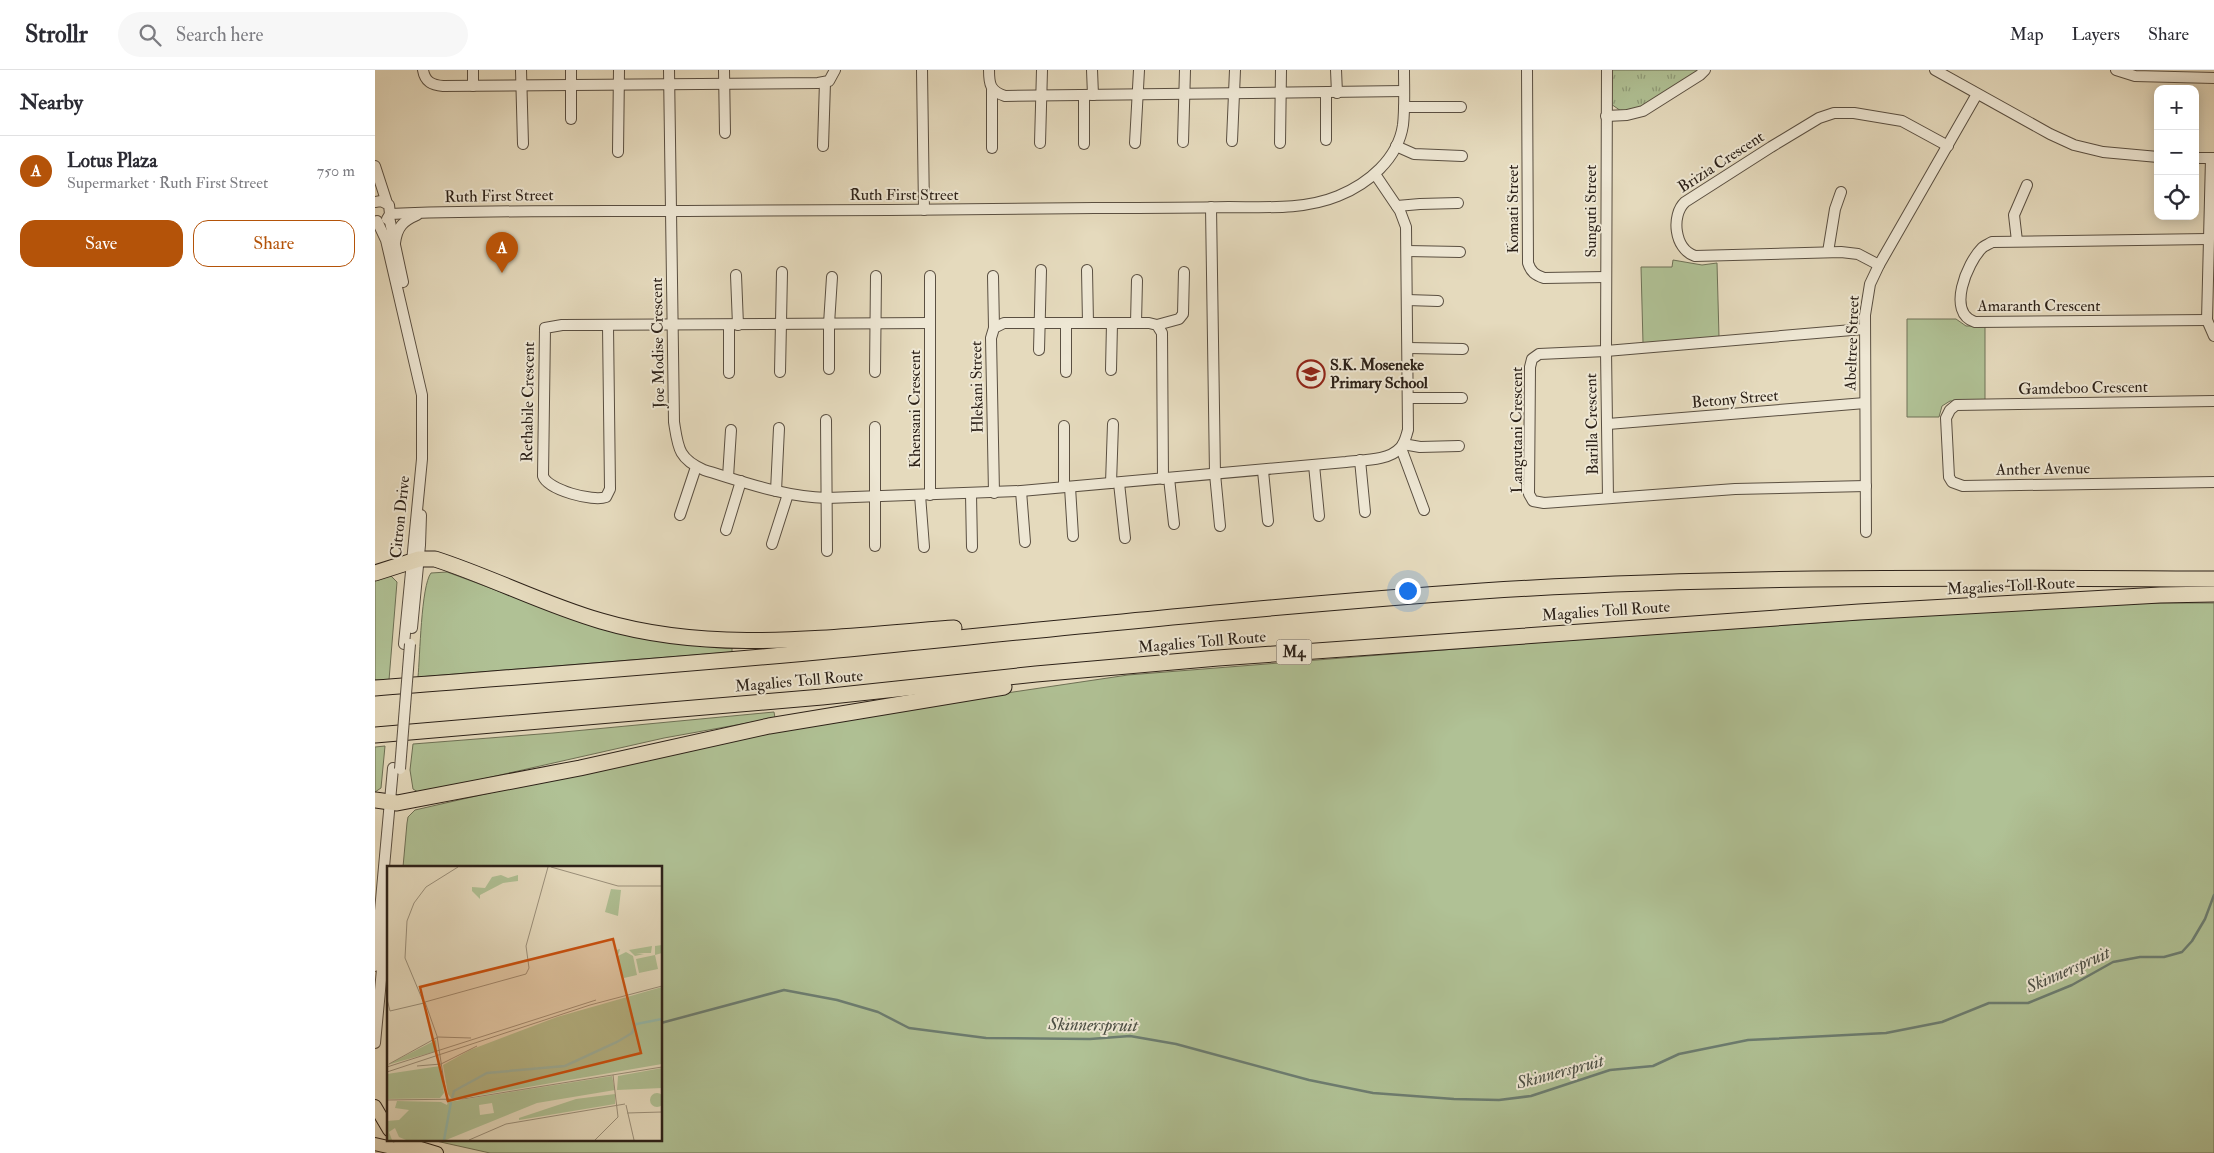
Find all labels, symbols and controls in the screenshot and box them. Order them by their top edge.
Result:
search box [118,12,468,57]
text: Strollr [25,19,88,50]
icon: search [136,21,164,49]
text: Search here [176,23,264,47]
text: Map [2010,23,2044,46]
text: Layers [2072,23,2120,46]
text: Share [2148,23,2189,46]
map controls [2154,85,2199,220]
button: + [2154,85,2199,130]
text: Nearby [20,89,83,116]
street label: Brizia Crescent [1674,127,1768,197]
button: − [2154,130,2199,175]
text: Lotus Plaza [67,149,157,173]
text: A [31,161,41,181]
text: 750 m [317,161,355,181]
street label: Komati Street [1503,165,1523,253]
street label: Sunguti Street [1581,165,1601,257]
text: Supermarket · Ruth First Street [67,173,268,193]
button: locate [2154,175,2199,220]
street label: Ruth First Street [444,185,554,207]
street label: Ruth First Street [849,185,959,205]
button: Save [20,220,183,267]
button: Share [193,220,355,267]
pin: A [486,232,518,273]
street label: Joe Modise Crescent [647,278,670,409]
street label: Abeltree Street [1840,295,1864,392]
street label: Amaranth Crescent [1977,296,2100,316]
street label: Hlekani Street [966,341,988,433]
street label: Rethabile Crescent [517,342,539,462]
street label: Khensani Crescent [905,350,925,468]
place label: S.K. Moseneke Primary School [1330,355,1429,394]
school or university icon: S.K. Moseneke Primary School [1296,359,1326,389]
street label: Langutani Crescent [1507,367,1527,493]
street label: Barilla Crescent [1581,373,1603,475]
street label: Gamdeboo Crescent [2018,377,2148,399]
street label: Betony Street [1691,385,1779,413]
street label: Anther Avenue [1995,458,2091,480]
street label: Citron Drive [386,474,414,559]
street label: Magalies Toll Route [1946,573,2076,599]
your location [1395,578,1421,604]
street label: Magalies Toll Route [1541,597,1671,625]
street label: Magalies Toll Route [1137,626,1267,658]
road number: M4 [1277,640,1311,664]
street label: Magalies Toll Route [734,665,864,697]
inset map [387,866,663,1140]
water label: Skinnerspruit [2021,941,2114,999]
water label: Skinnerspruit [1047,1013,1139,1037]
water label: Skinnerspruit [1513,1049,1607,1095]

